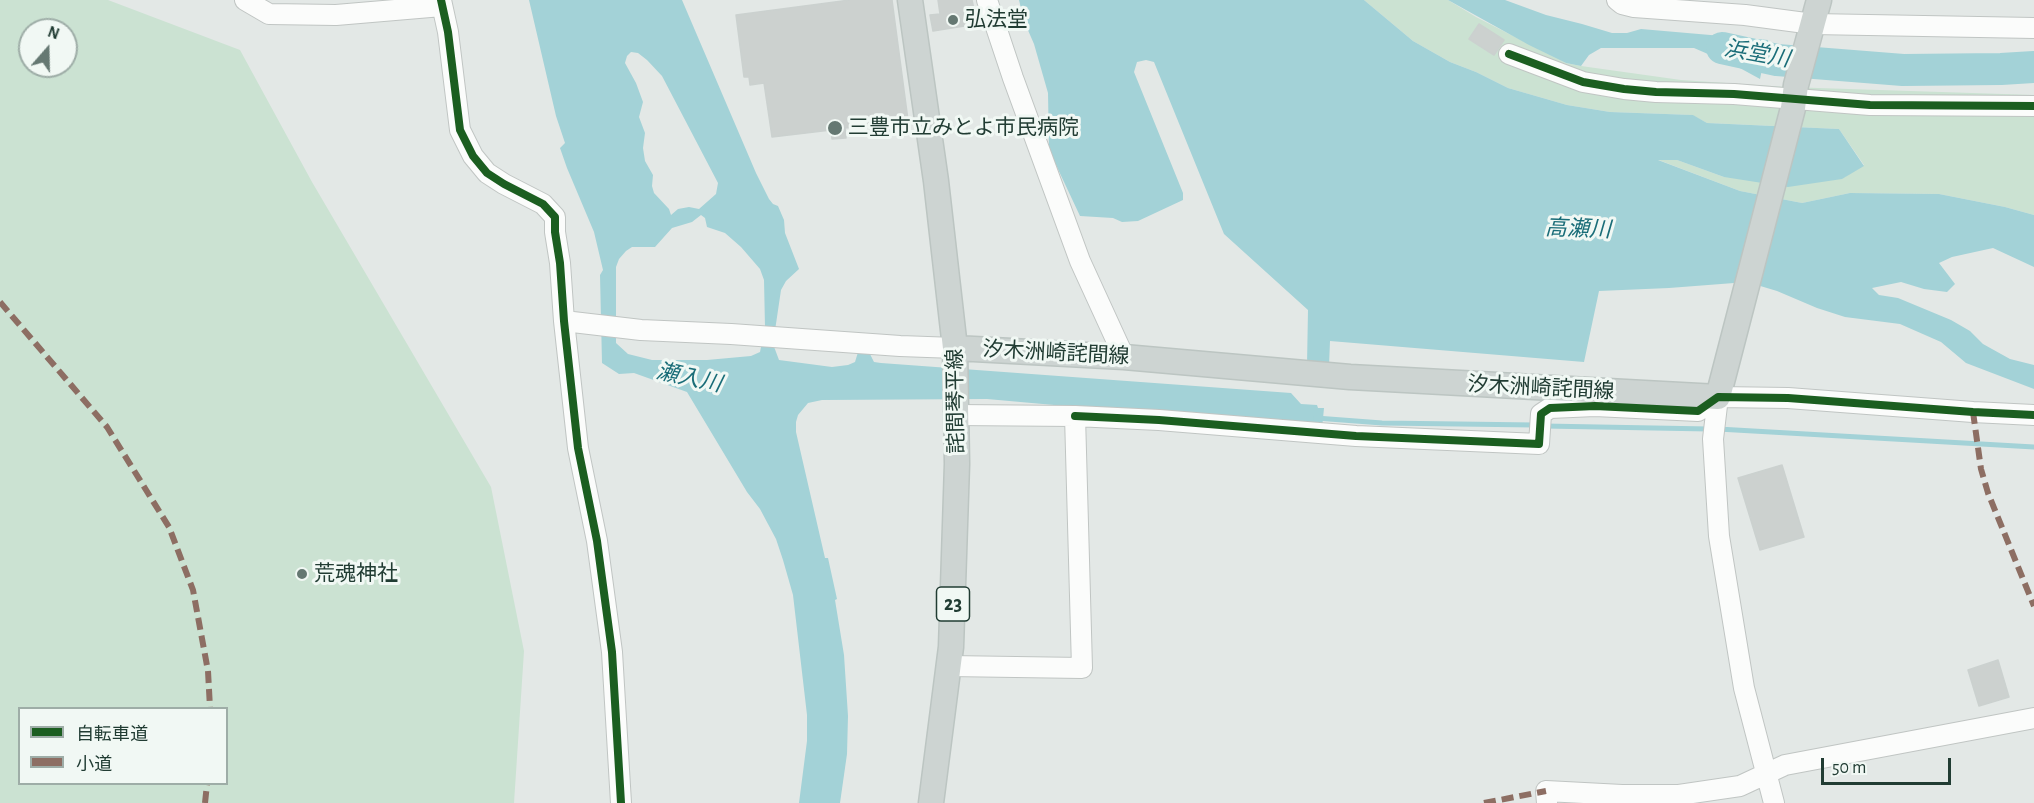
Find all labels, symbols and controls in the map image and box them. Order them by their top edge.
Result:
place label: 弘法堂 [965,7,1028,33]
marker: 弘法堂 [946,13,960,27]
north arrow [18,18,78,78]
text: N [46,24,61,42]
water label: 浜堂川 [1722,35,1792,73]
place label: 三豊市立みとよ市民病院 [848,115,1079,141]
marker: 三豊市立みとよ市民病院 [826,119,844,137]
water label: 高瀬川 [1545,215,1611,243]
street label: 汐木洲崎詫間線 [982,337,1130,369]
street label: 詫間琴平線 [942,348,970,454]
water label: 瀬入川 [654,358,724,398]
street label: 汐木洲崎詫間線 [1467,372,1615,404]
place label: 荒魂神社 [314,561,398,587]
marker: 荒魂神社 [295,567,309,581]
road number: 23 [936,587,970,621]
legend [18,707,228,785]
text: 自転車道 [76,726,148,744]
scale bar [1824,746,1954,784]
text: 小道 [76,756,112,774]
text: 50 m [1832,759,1866,777]

